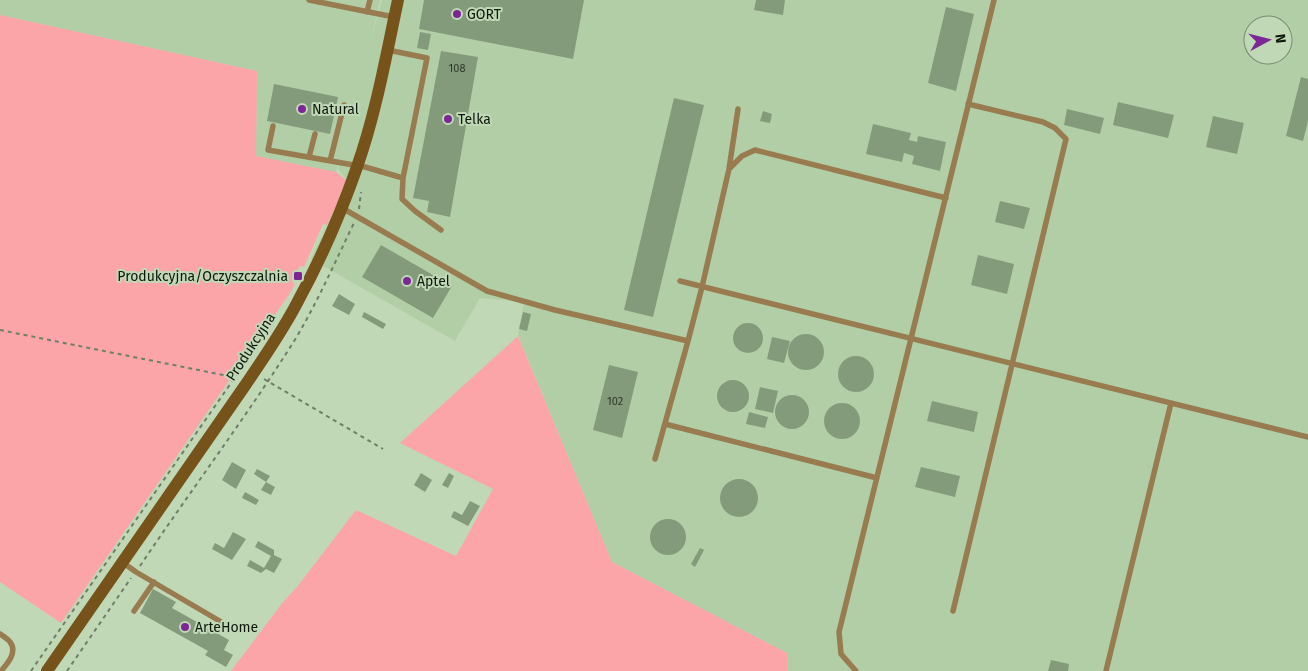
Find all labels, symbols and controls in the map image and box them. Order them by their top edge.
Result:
place label: GORT [467,6,502,23]
marker: GORT [451,8,463,20]
north arrow [1243,15,1293,65]
text: N [1271,33,1289,44]
house number: 108 [449,62,465,75]
place label: Natural [312,101,359,118]
marker: Natural [296,103,308,115]
place label: Telka [458,111,491,128]
marker: Telka [442,113,454,125]
place label: Produkcyjna/Oczyszczalnia [117,268,288,285]
marker: Produkcyjna/Oczyszczalnia [292,270,304,282]
place label: Aptel [417,273,450,290]
marker: Aptel [401,275,413,287]
street label: Produkcyjna [223,310,279,384]
house number: 102 [607,395,623,408]
place label: ArteHome [195,619,258,636]
marker: ArteHome [179,621,191,633]

